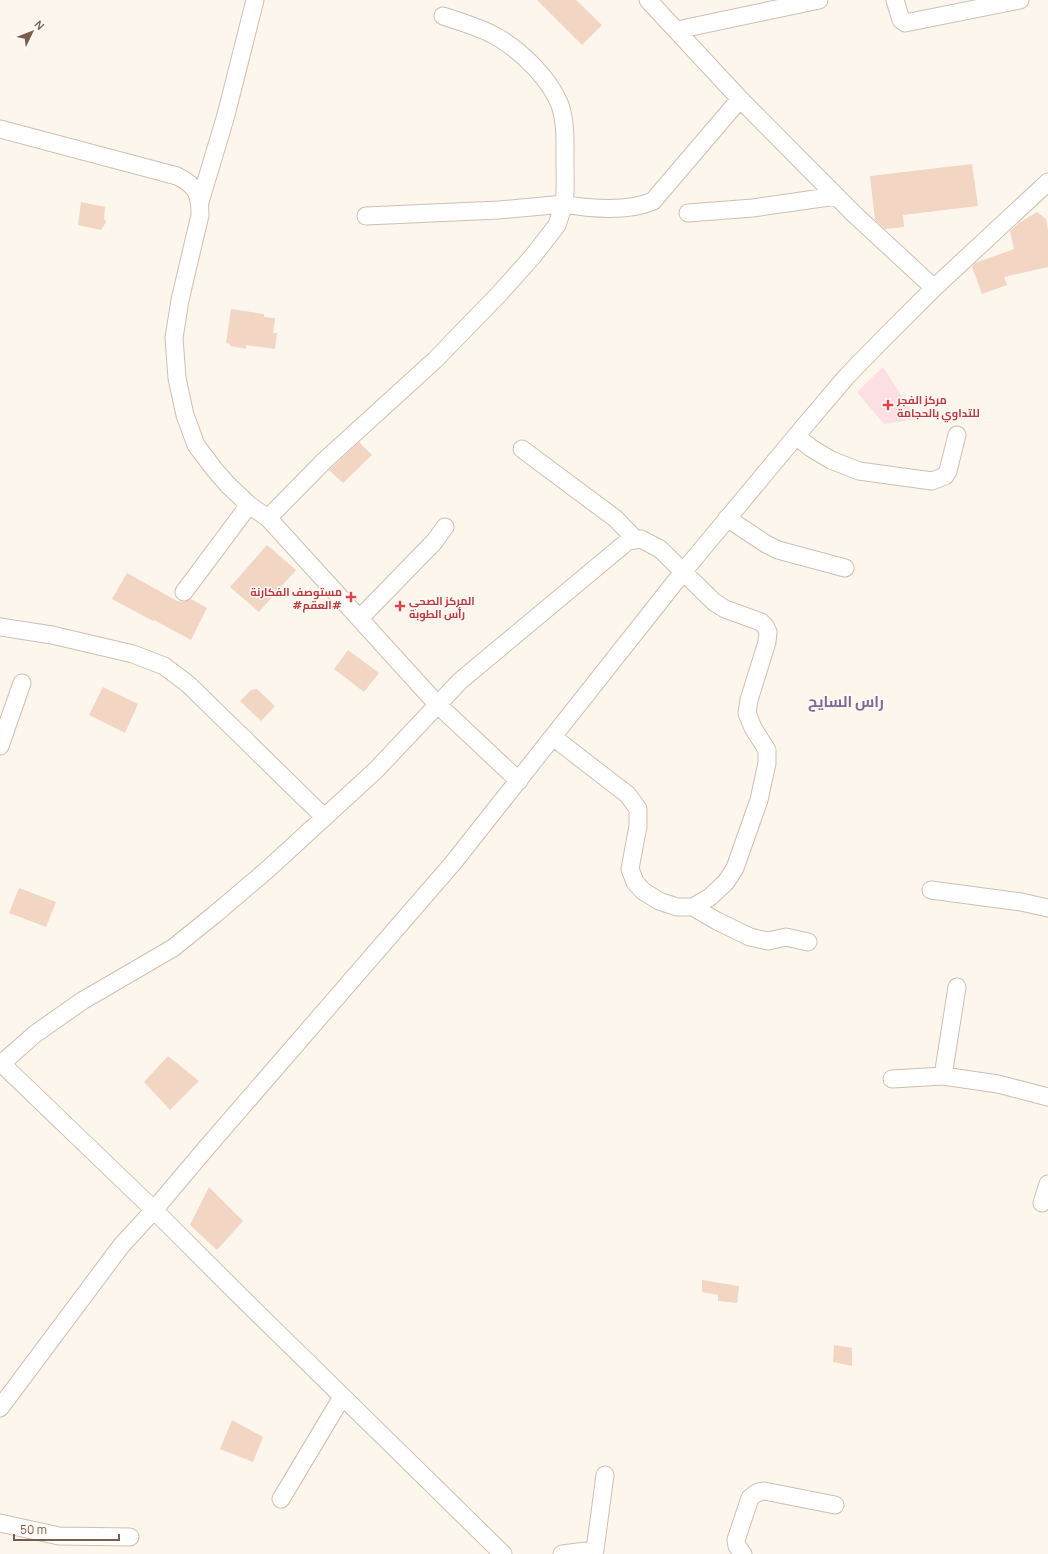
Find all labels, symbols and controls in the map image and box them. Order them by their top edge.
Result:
north arrow [12,12,52,52]
text: N [31,17,48,33]
place label: مركز الفجر للتداوي بالحجامة [896,392,980,423]
marker: مركز الفجر للتداوي بالحجامة [882,399,894,411]
place label: مستوصف الفكارنة #العقم# [250,584,342,613]
marker: مستوصف الفكارنة #العقم# [345,591,357,603]
place label: المركز الصحي رأس الطوبة [409,593,475,622]
marker: المركز الصحي رأس الطوبة [394,600,406,612]
district label: راس السايح [808,691,884,712]
scale bar [14,1516,119,1542]
text: 50 m [20,1521,47,1538]

